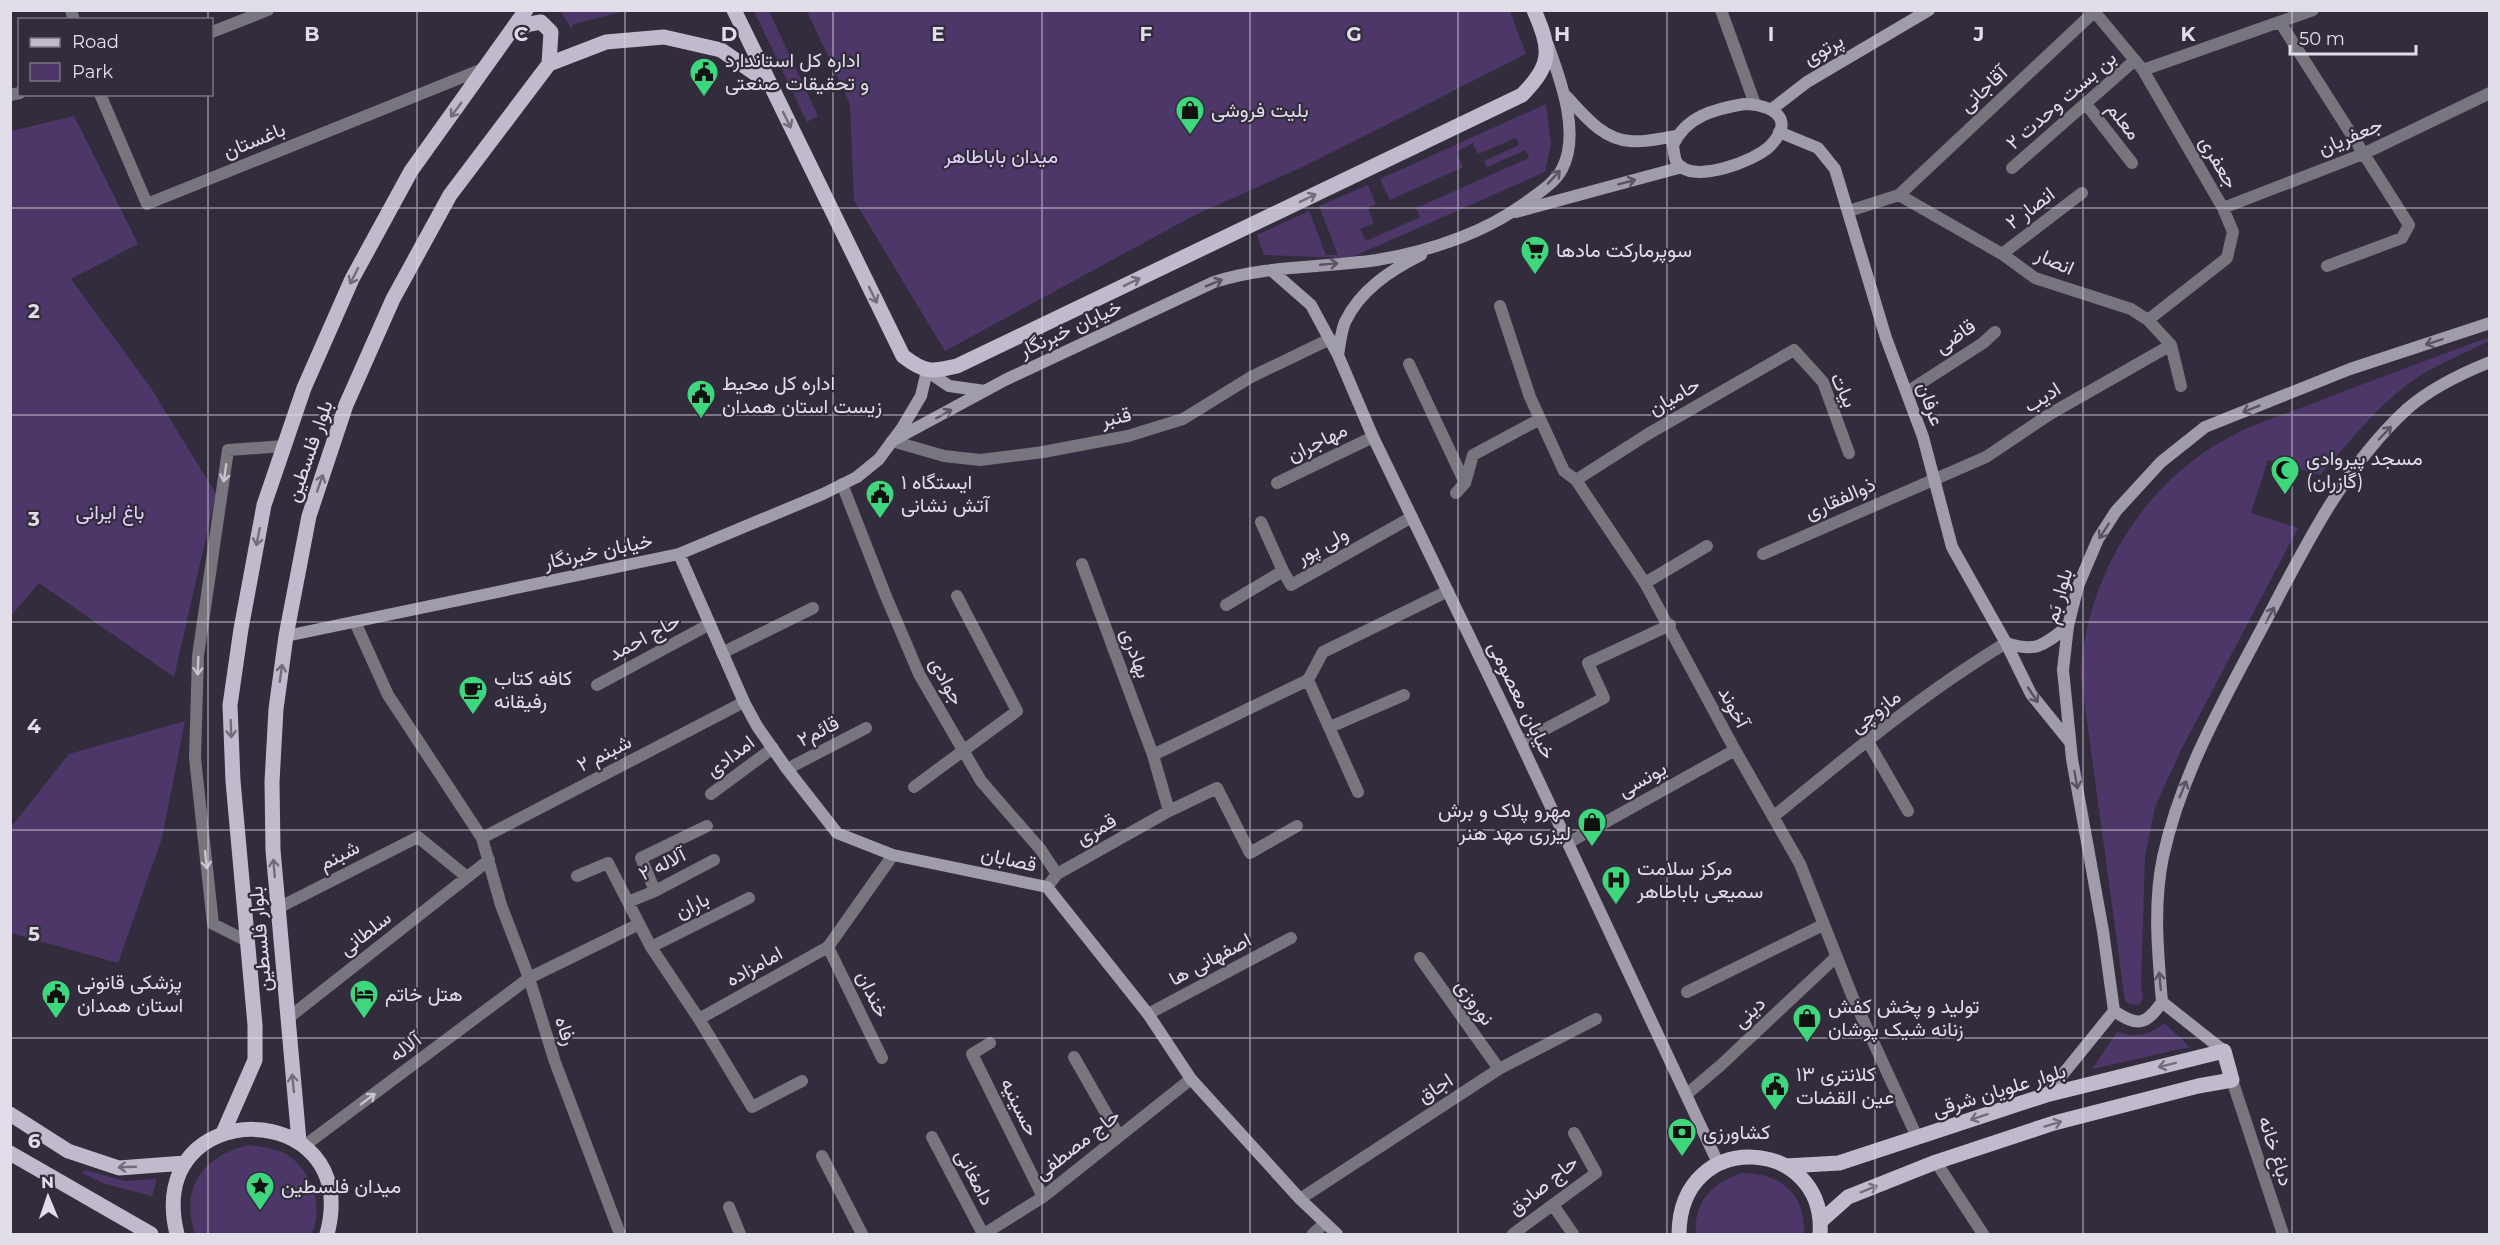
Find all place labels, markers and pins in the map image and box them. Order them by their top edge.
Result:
place label: اداره کل استاندارد و تحقیقات صنعتی [725,48,869,96]
public building icon: اداره کل استاندارد و تحقیقات صنعتی [688,56,720,98]
shop icon: بلیت فروشی [1174,94,1206,136]
place label: بلیت فروشی [1211,98,1309,123]
supermarket icon: سوپرمارکت مادها [1519,234,1551,276]
place label: سوپرمارکت مادها [1556,238,1692,264]
place label: اداره کل محیط زیست استان همدان [722,371,882,419]
public building icon: اداره کل محیط زیست استان همدان [685,378,717,420]
place label: مسجد پیروادی (گازران) [2306,446,2423,494]
mosque icon: مسجد پیروادی (گازران) [2269,454,2301,496]
place label: ایستگاه ۱ آتش نشانی [901,470,990,517]
public building icon: ایستگاه ۱ آتش نشانی [864,478,896,520]
place label: کافه کتاب رفیقانه [494,666,572,714]
cafe icon: کافه کتاب رفیقانه [457,674,489,716]
place label: مهرو پلاک و برش لیزری مهد هنر [1438,798,1571,846]
shop icon: مهرو پلاک و برش لیزری مهد هنر [1576,806,1608,848]
place label: مرکز سلامت سمیعی باباطاهر [1636,856,1763,904]
hospital icon: مرکز سلامت سمیعی باباطاهر [1600,864,1632,906]
place label: پزشکی قانونی استان همدان [77,970,183,1017]
public building icon: پزشکی قانونی استان همدان [40,978,72,1020]
hotel icon: هتل خاتم [348,978,380,1020]
place label: هتل خاتم [385,982,463,1007]
place label: تولید و پخش کفش زنانه شیک پوشان [1828,994,1979,1043]
shop icon: تولید و پخش کفش زنانه شیک پوشان [1791,1002,1823,1044]
place label: کلانتری ۱۳ عین القضات [1796,1062,1894,1109]
public building icon: کلانتری ۱۳ عین القضات [1759,1070,1791,1112]
bank icon: کشاورزی [1666,1116,1698,1158]
place label: کشاورزی [1703,1120,1771,1145]
place icon: میدان فلسطین [244,1170,276,1212]
place label: میدان فلسطین [281,1174,401,1198]

